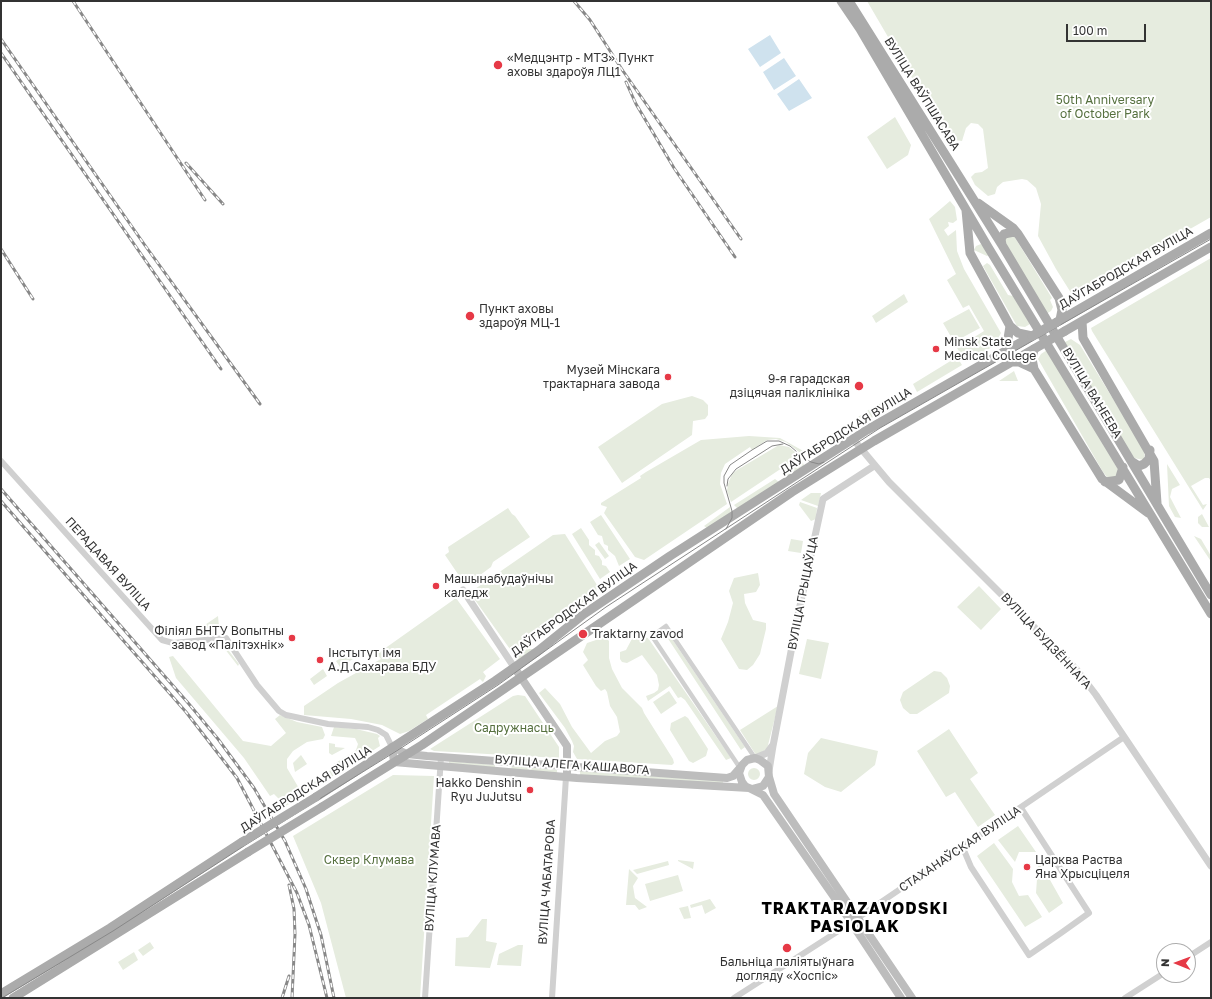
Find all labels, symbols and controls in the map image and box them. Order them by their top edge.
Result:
scale bar [1068,16,1148,42]
text: 100 m [1073,23,1107,38]
street label: ВУЛІЦА ВАЎПШАСАВА [881,35,963,153]
place label: «Медцэнтр - МТЗ» Пункт аховы здароўя ЛЦ1 [507,51,654,79]
marker: «Медцэнтр - МТЗ» Пункт аховы здароўя ЛЦ1 [492,59,504,71]
park label: 50th Anniversary of October Park [1056,93,1154,121]
street label: ДАЎГАБРОДСКАЯ ВУЛІЦА [1057,224,1195,312]
place label: Пункт аховы здароўя МЦ-1 [479,302,560,330]
marker: Пункт аховы здароўя МЦ-1 [464,310,476,322]
place label: Minsk State Medical College [944,335,1036,363]
marker: Minsk State Medical College [931,344,941,354]
street label: ВУЛІЦА ВАНЕЕВА [1059,345,1125,441]
place label: Музей Мінскага трактарнага завода [543,363,660,391]
marker: Музей Мінскага трактарнага завода [663,372,673,382]
place label: 9-я гарадская дзіцячая паліклініка [730,372,850,400]
marker: 9-я гарадская дзіцячая паліклініка [853,380,865,392]
street label: ДАЎГАБРОДСКАЯ ВУЛІЦА [778,385,914,477]
street label: ПЕРАДАВАЯ ВУЛІЦА [62,514,154,614]
street label: ВУЛІЦА ГРЫЦАЎЦА [785,535,821,651]
street label: ДАЎГАБРОДСКАЯ ВУЛІЦА [508,559,640,659]
place label: Машынабудаўнічы каледж [444,572,554,600]
marker: Машынабудаўнічы каледж [431,581,441,591]
street label: ВУЛІЦА БУДЗЁННАГА [998,590,1094,692]
place label: Філіял БНТУ Вопытны завод «Палітэхнік» [154,624,284,652]
place label: Traktarny zavod [592,627,684,641]
marker: Traktarny zavod [577,628,589,640]
marker: Філіял БНТУ Вопытны завод «Палітэхнік» [287,633,297,643]
place label: Інстытут імя А.Д.Сахарава БДУ [328,646,436,674]
marker: Інстытут імя А.Д.Сахарава БДУ [315,655,325,665]
park label: Садружнасць [474,721,554,735]
street label: ДАЎГАБРОДСКАЯ ВУЛІЦА [238,743,374,835]
street label: ВУЛІЦА АЛЕГА КАШАВОГА [494,752,650,778]
place label: Hakko Denshin Ryu JuJutsu [436,776,522,804]
marker: Hakko Denshin Ryu JuJutsu [525,785,535,795]
street label: СТАХАНАЎСКАЯ ВУЛІЦА [896,803,1024,895]
street label: ВУЛІЦА ЧАБАТАРОВА [535,819,559,945]
street label: ВУЛІЦА КЛУМАВА [422,824,444,932]
park label: Сквер Клумава [324,853,414,867]
place label: Царква Раства Яна Хрысціцеля [1035,853,1130,881]
marker: Царква Раства Яна Хрысціцеля [1022,862,1032,872]
district label: TRAKTARAZAVODSKI PASIOLAK [761,899,949,937]
marker: Бальніца паліятыўнага догляду «Хоспіс» [781,942,793,954]
north arrow [1156,943,1196,983]
place label: Бальніца паліятыўнага догляду «Хоспіс» [720,955,854,983]
text: N [1158,958,1171,967]

